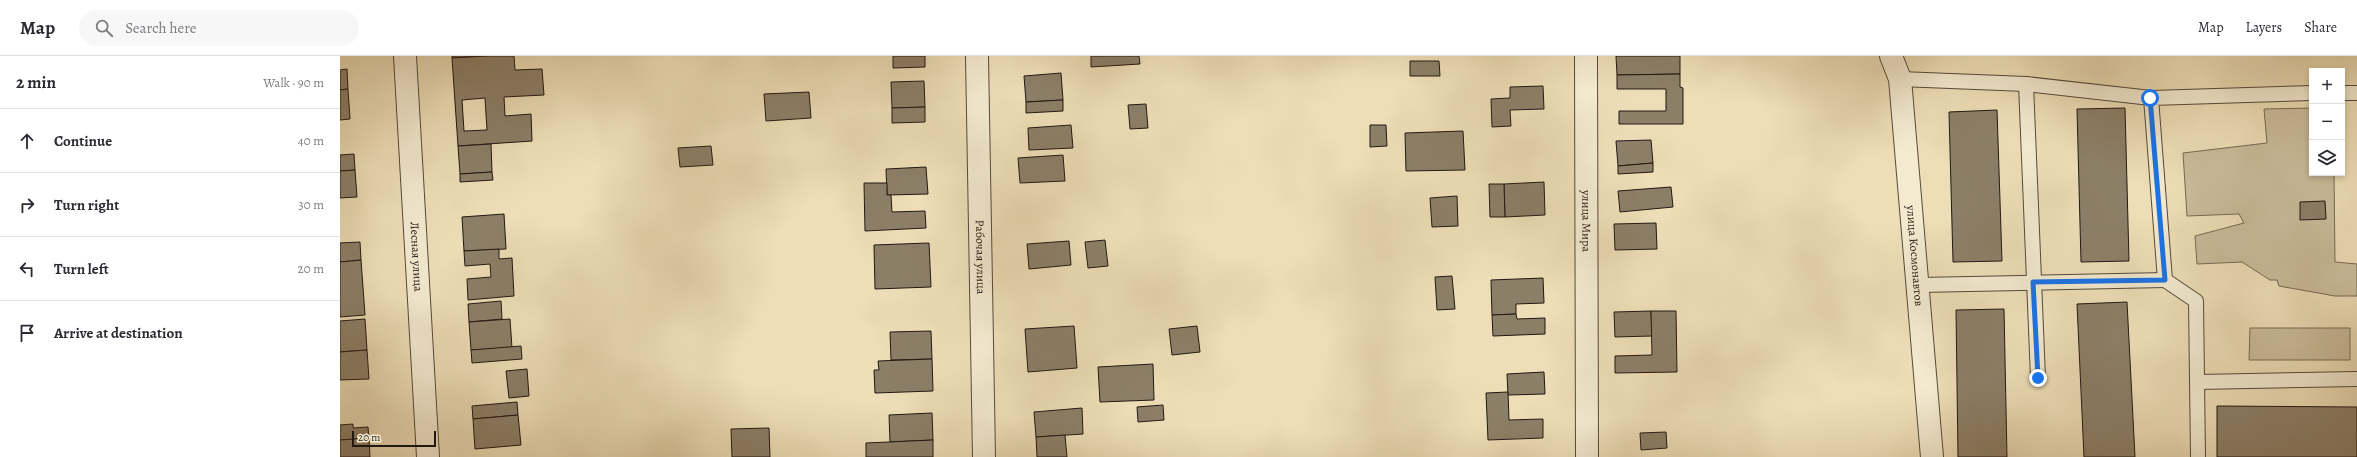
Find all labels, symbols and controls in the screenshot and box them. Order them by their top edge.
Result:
search box [79,10,359,46]
text: Map [20,15,55,41]
icon: search [93,17,115,39]
text: Search here [125,18,197,38]
text: Map [2198,18,2224,37]
text: Layers [2246,18,2282,37]
text: Share [2304,18,2337,37]
map controls [2309,68,2345,176]
button: + [2309,68,2345,104]
text: 2 min [16,71,56,94]
text: Walk · 90 m [263,74,324,91]
route start [2141,89,2159,107]
button: − [2309,104,2345,140]
icon: ahead [16,130,38,152]
text: Continue [54,131,112,151]
text: 40 m [298,132,324,149]
button: layers [2309,140,2345,176]
street label: улица Мира [1578,189,1594,252]
icon: right [16,194,38,216]
text: Turn right [54,195,119,215]
text: 30 m [298,196,324,213]
street label: улица Космонавтов [1903,204,1927,307]
street label: Рабочая улица [972,220,989,295]
street label: Лесная улица [407,221,427,292]
icon: left [16,258,38,280]
text: Turn left [54,259,109,279]
text: 20 m [298,260,324,277]
icon: arrive [16,322,38,344]
text: Arrive at destination [54,323,183,343]
route end [2029,369,2047,387]
scale bar [352,429,436,448]
text: 20 m [358,430,380,445]

